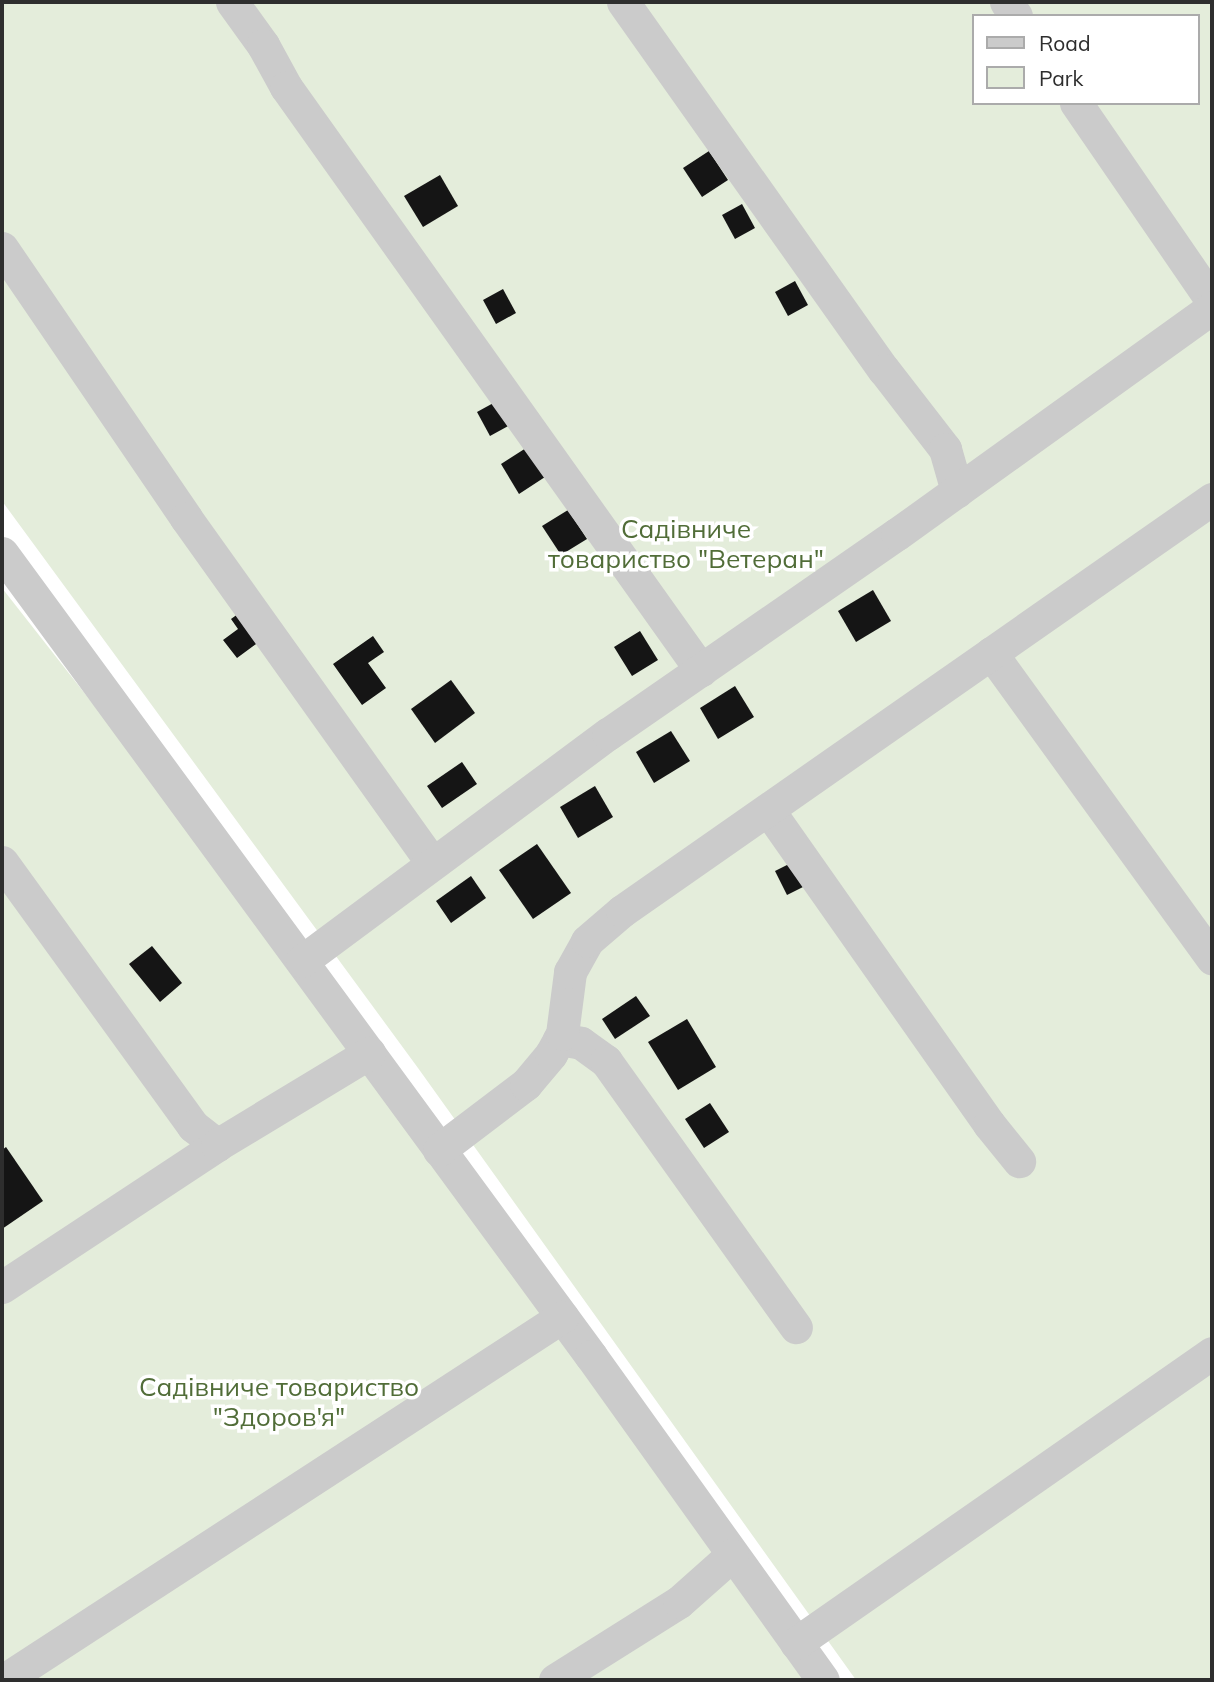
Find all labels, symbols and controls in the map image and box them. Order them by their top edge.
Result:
legend [972,14,1200,105]
text: Road [1039,30,1090,56]
text: Park [1039,65,1083,91]
park label: Садівниче товариство "Ветеран" [548,513,824,574]
park label: Садівниче товариство "Здоров'я" [139,1371,419,1432]

